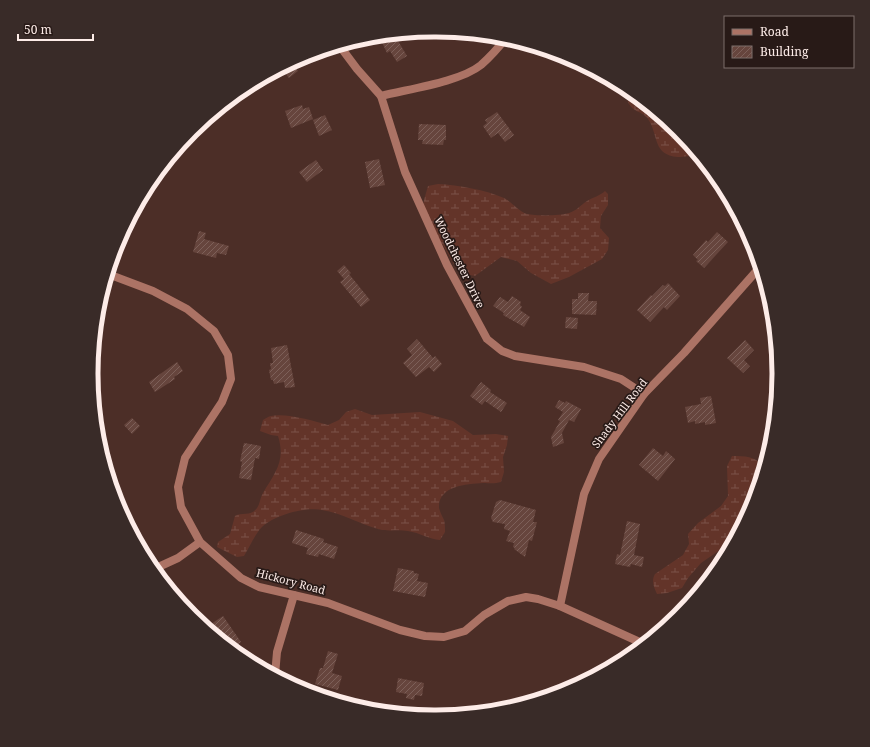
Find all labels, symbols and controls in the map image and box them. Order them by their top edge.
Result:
scale bar [18,16,93,42]
legend [724,16,854,68]
text: 50 m [24,21,52,38]
text: Road [760,23,790,40]
text: Building [760,43,809,60]
street label: Woodchester Drive [431,214,489,310]
street label: Shady Hill Road [588,375,650,451]
street label: Hickory Road [255,565,327,597]

